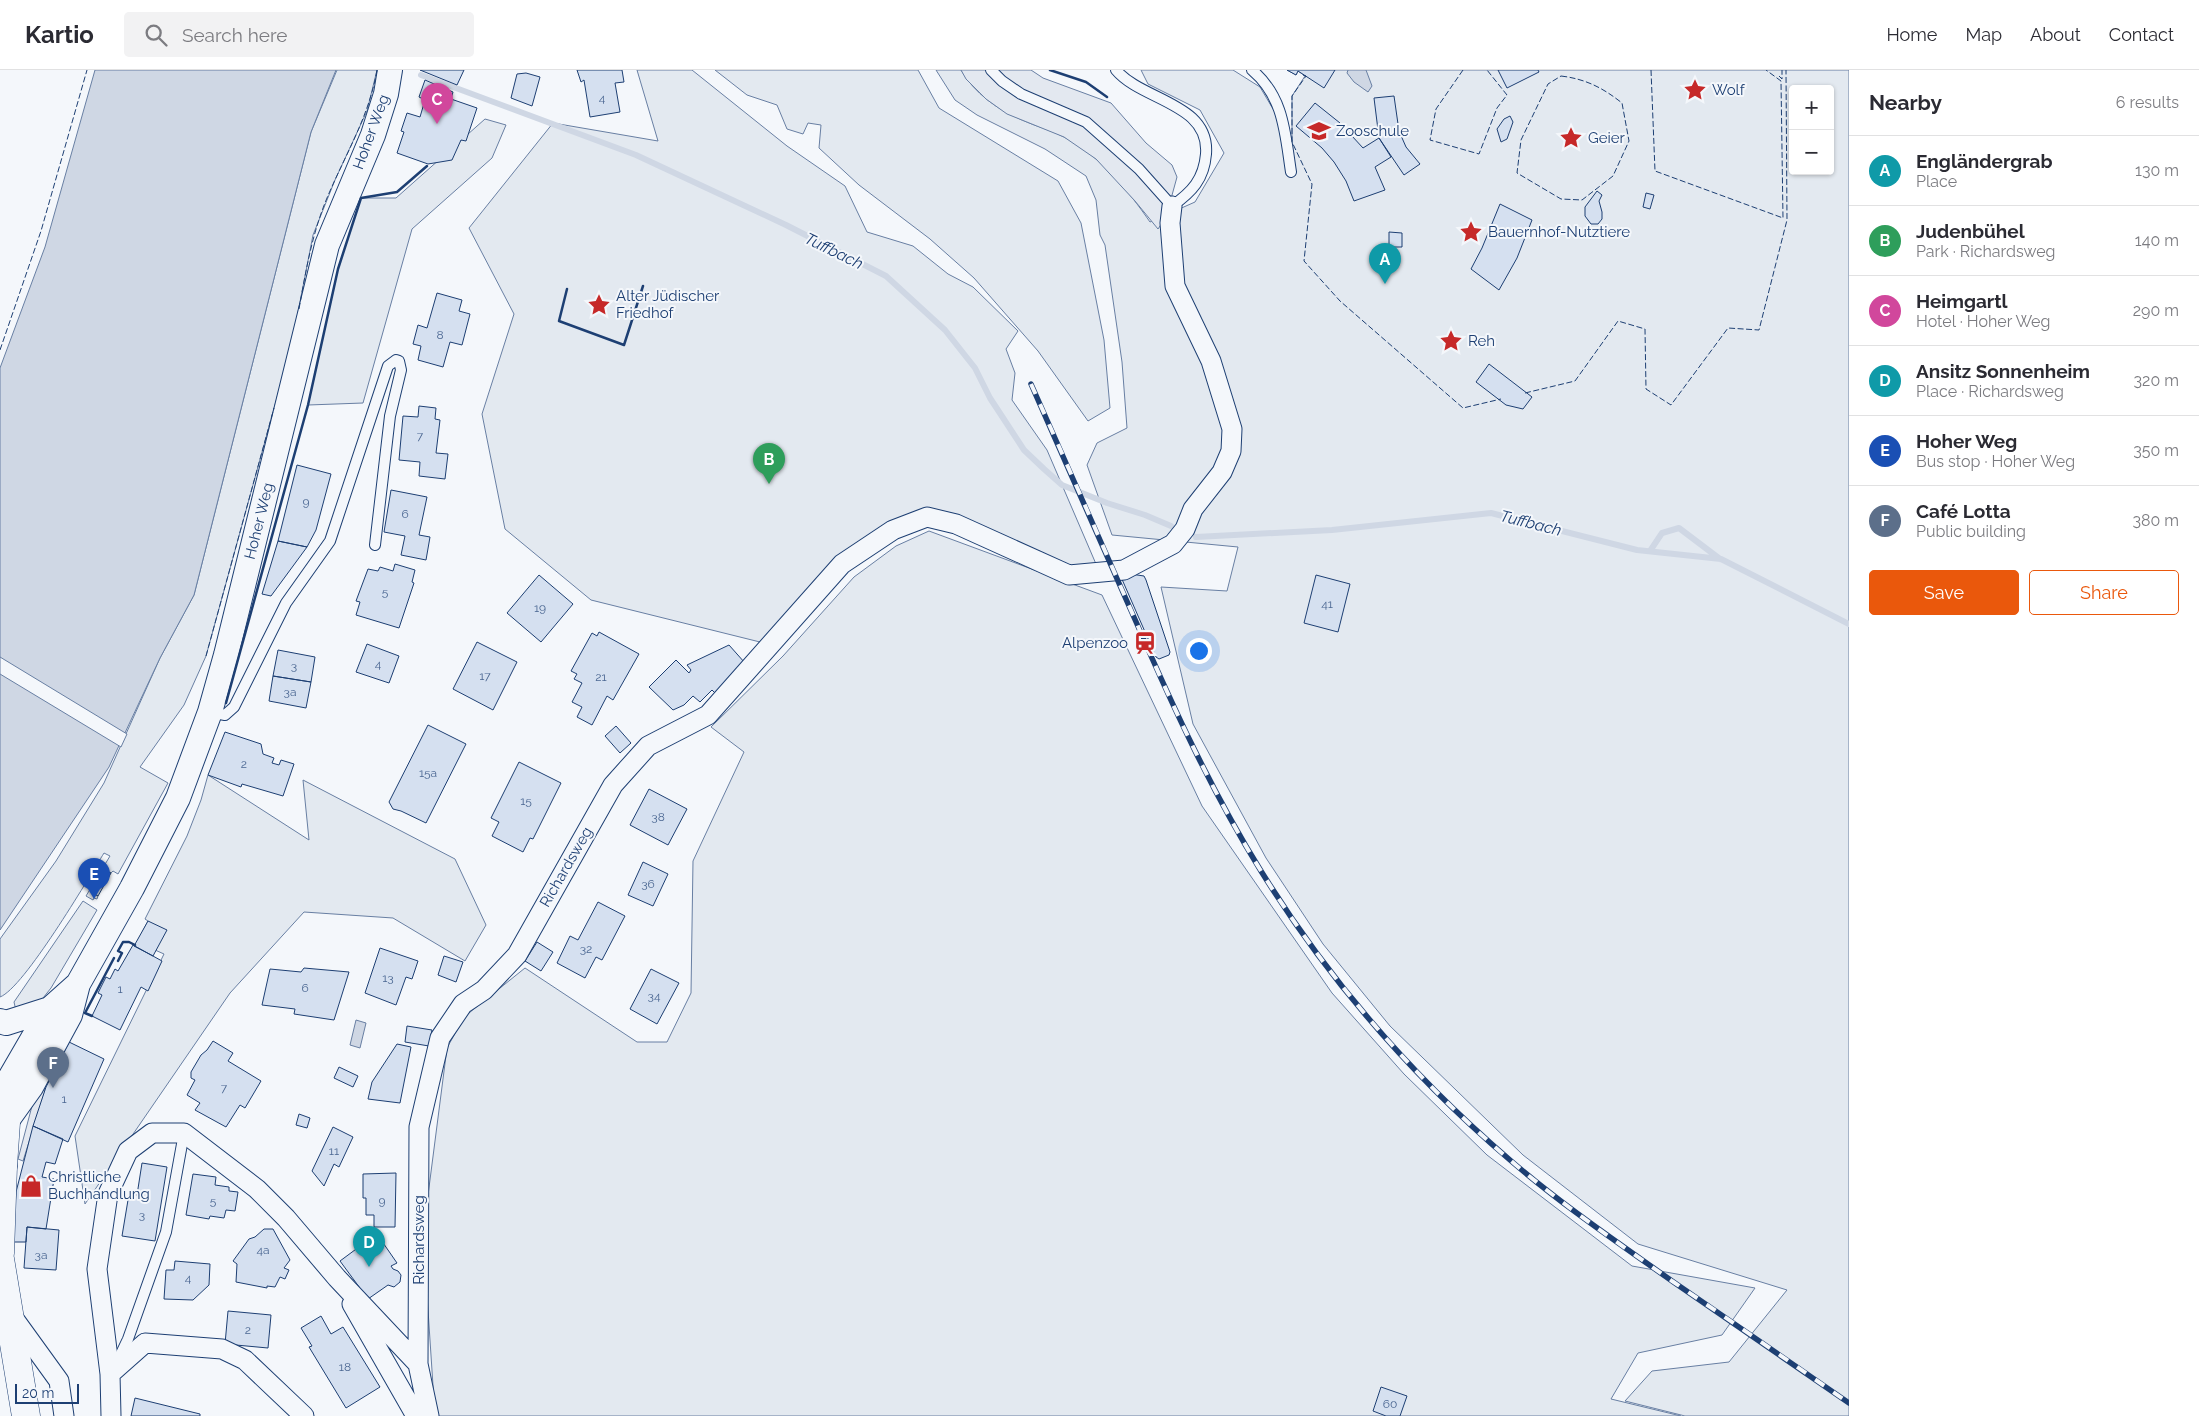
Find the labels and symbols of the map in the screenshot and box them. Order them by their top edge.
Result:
place icon: Wolf [1682,77,1708,103]
place label: Wolf [1712,81,1746,99]
pin: C [421,83,453,124]
house number: 4 [599,91,606,105]
street label: Hoher Weg [349,92,393,172]
school or university icon: Zooschule [1306,118,1332,144]
place label: Zooschule [1336,122,1409,140]
place icon: Geier [1558,125,1584,151]
place label: Geier [1588,129,1626,147]
place icon: Bauernhof-Nutztiere [1458,219,1484,245]
place label: Bauernhof-Nutztiere [1488,223,1630,241]
water label: Tuffbach [802,229,866,273]
pin: A [1369,243,1401,284]
place label: Alter Jüdischer Friedhof [616,287,720,322]
place icon: Alter Jüdischer Friedhof [586,292,612,318]
house number: 8 [436,328,444,342]
place icon: Reh [1438,328,1464,354]
place label: Reh [1468,332,1495,350]
house number: 7 [417,429,424,443]
pin: B [753,443,785,484]
street label: Hoher Weg [241,481,277,561]
house number: 9 [302,495,310,509]
water label: Tuffbach [1498,506,1564,540]
house number: 6 [401,507,409,521]
house number: 5 [382,585,389,599]
house number: 41 [1321,597,1333,611]
house number: 19 [534,601,546,615]
station icon: Alpenzoo [1132,630,1158,656]
place label: Alpenzoo [1062,634,1128,652]
your location [1186,638,1212,664]
house number: 4 [375,657,382,671]
house number: 3 [291,659,297,673]
house number: 17 [479,669,491,683]
house number: 21 [595,670,607,684]
house number: 3a [284,685,296,699]
house number: 2 [241,757,247,771]
house number: 15a [419,766,437,780]
house number: 15 [520,794,532,808]
house number: 38 [651,810,665,824]
street label: Richardsweg [536,824,596,910]
pin: E [78,858,110,899]
house number: 36 [641,877,655,891]
house number: 32 [580,942,592,956]
house number: 13 [382,971,394,985]
house number: 6 [301,981,309,995]
house number: 1 [117,982,123,996]
house number: 34 [648,989,661,1003]
pin: F [37,1047,69,1088]
house number: 7 [221,1081,228,1095]
house number: 1 [61,1092,67,1106]
house number: 11 [329,1144,339,1158]
place label: Christliche Buchhandlung [48,1168,150,1203]
shop icon: Christliche Buchhandlung [18,1173,44,1199]
house number: 5 [210,1194,217,1208]
house number: 9 [378,1194,386,1208]
street label: Richardsweg [410,1195,428,1285]
house number: 3 [139,1208,145,1222]
pin: D [353,1226,385,1267]
house number: 4a [256,1243,270,1257]
house number: 3a [35,1248,47,1262]
house number: 4 [185,1271,192,1285]
house number: 2 [245,1323,251,1337]
house number: 18 [339,1360,351,1374]
scale bar [15,1381,79,1404]
house number: 60 [1383,1397,1397,1411]

